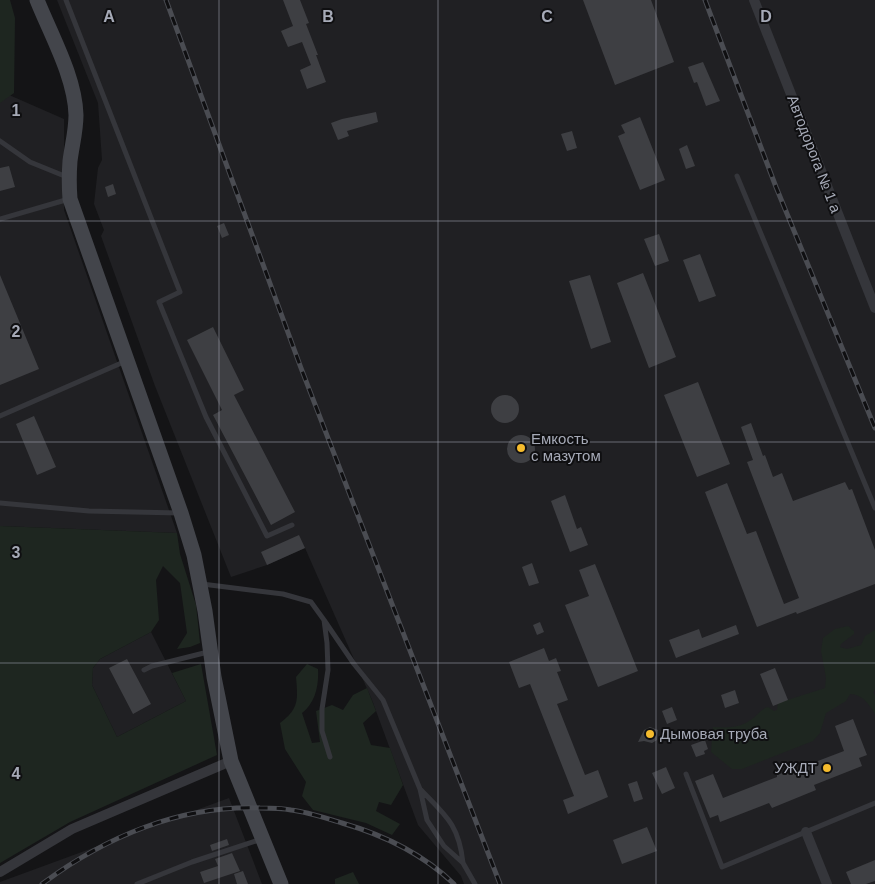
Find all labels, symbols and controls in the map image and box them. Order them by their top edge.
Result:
text: A [103,8,115,25]
text: B [322,8,334,25]
text: C [541,8,553,25]
text: D [760,8,772,25]
street label: Автодорога № 1 а [784,92,845,216]
text: 1 [12,102,21,119]
text: 2 [12,323,21,340]
place label: Емкость с мазутом [531,430,601,464]
marker: Емкость с мазутом [515,442,527,454]
text: 3 [12,544,21,561]
place label: Дымовая труба [660,725,768,742]
marker: Дымовая труба [644,728,656,740]
place label: УЖДТ [774,759,817,776]
marker: УЖДТ [821,762,833,774]
text: 4 [12,765,21,782]

